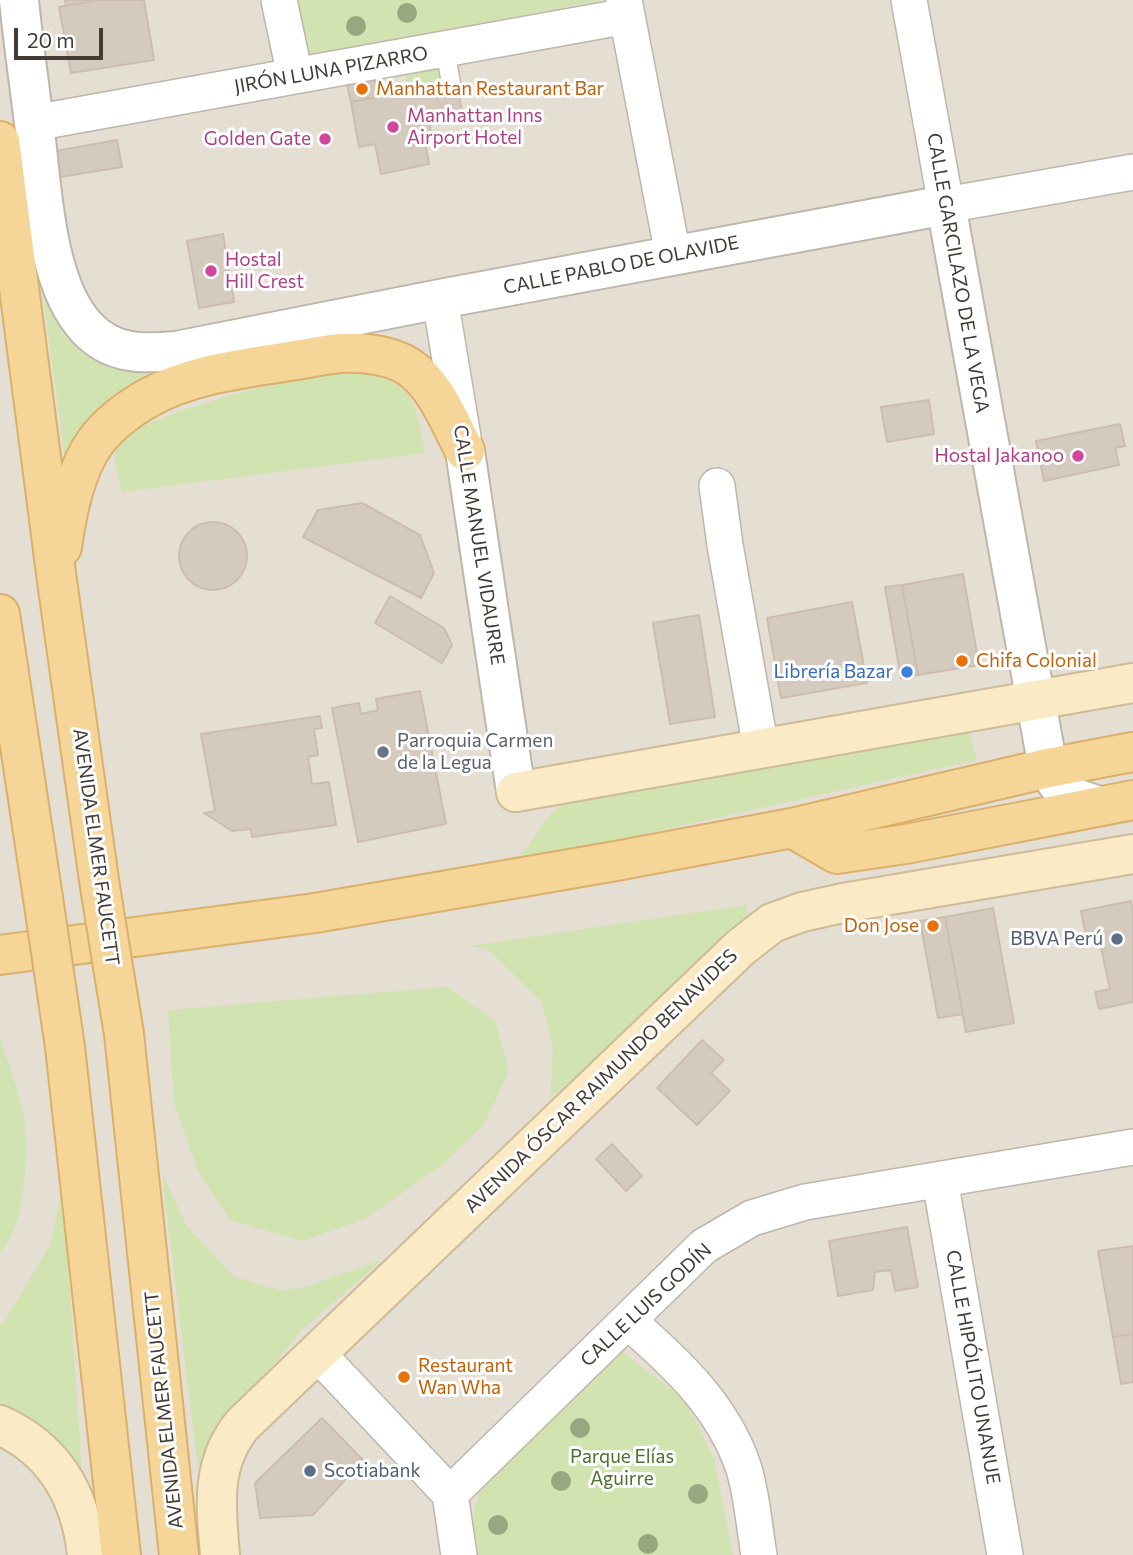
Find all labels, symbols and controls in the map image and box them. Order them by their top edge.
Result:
scale bar [18,14,107,58]
text: 20 m [27,27,75,52]
street label: JIRÓN LUNA PIZARRO [232,42,430,98]
place label: Manhattan Restaurant Bar [376,78,604,100]
marker: Manhattan Restaurant Bar [354,81,370,97]
place label: Manhattan Inns Airport Hotel [407,105,542,149]
marker: Manhattan Inns Airport Hotel [385,119,401,135]
place label: Golden Gate [204,128,311,150]
marker: Golden Gate [317,131,333,147]
street label: CALLE GARCILAZO DE LA VEGA [922,131,994,415]
street label: CALLE PABLO DE OLAVIDE [501,231,741,299]
place label: Hostal Hill Crest [225,249,304,293]
marker: Hostal Hill Crest [203,263,219,279]
street label: CALLE MANUEL VIDAURRE [449,423,509,667]
place label: Hostal Jakanoo [935,445,1064,467]
marker: Hostal Jakanoo [1070,448,1086,464]
place label: Chifa Colonial [976,650,1097,672]
marker: Chifa Colonial [954,653,970,669]
place label: Librería Bazar [773,661,893,683]
marker: Librería Bazar [899,664,915,680]
street label: AVENIDA ELMER FAUCETT [68,727,124,967]
place label: Parroquia Carmen de la Legua [397,730,553,774]
marker: Parroquia Carmen de la Legua [375,744,391,760]
place label: Don Jose [844,915,919,937]
marker: Don Jose [925,918,941,934]
place label: BBVA Perú [1010,928,1103,950]
marker: BBVA Perú [1109,931,1125,947]
street label: AVENIDA ÓSCAR RAIMUNDO BENAVIDES [460,944,742,1218]
street label: CALLE LUIS GODÍN [576,1239,716,1371]
street label: CALLE HIPÓLITO UNANUE [941,1248,1005,1486]
street label: AVENIDA ELMER FAUCETT [140,1290,188,1530]
place label: Restaurant Wan Wha [418,1355,513,1399]
marker: Restaurant Wan Wha [396,1369,412,1385]
park label: Parque Elías Aguirre [570,1446,674,1490]
place label: Scotiabank [324,1460,421,1482]
marker: Scotiabank [302,1463,318,1479]

